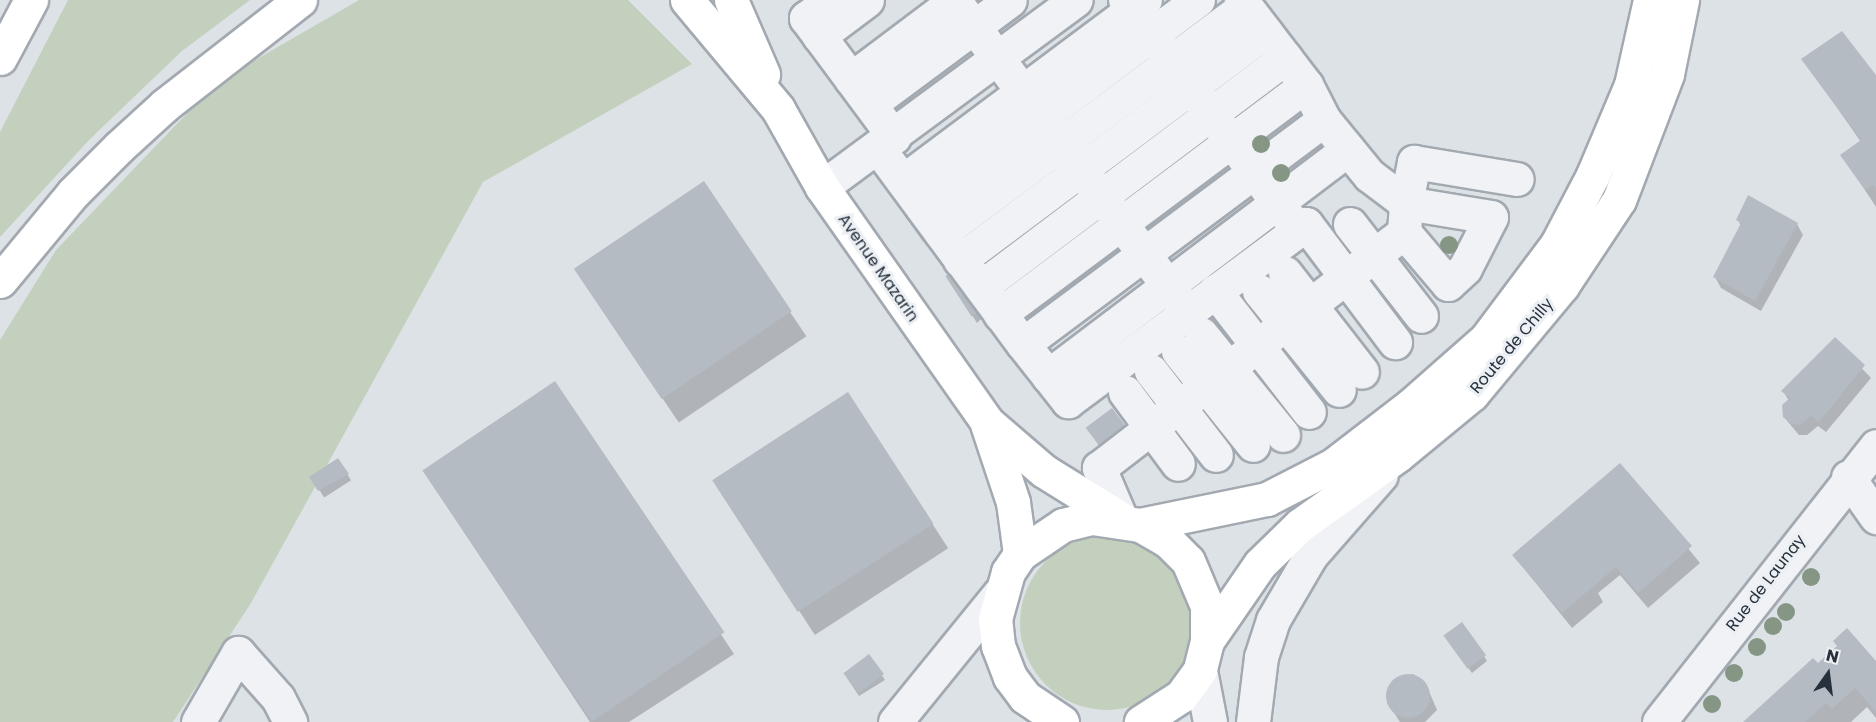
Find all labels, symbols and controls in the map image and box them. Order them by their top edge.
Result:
street label: Avenue Mazarin [834,210,922,326]
street label: Route de Chilly [1467,294,1557,398]
street label: Rue de Launay [1722,531,1810,635]
text: N [1824,643,1841,669]
north arrow [1798,644,1858,704]

